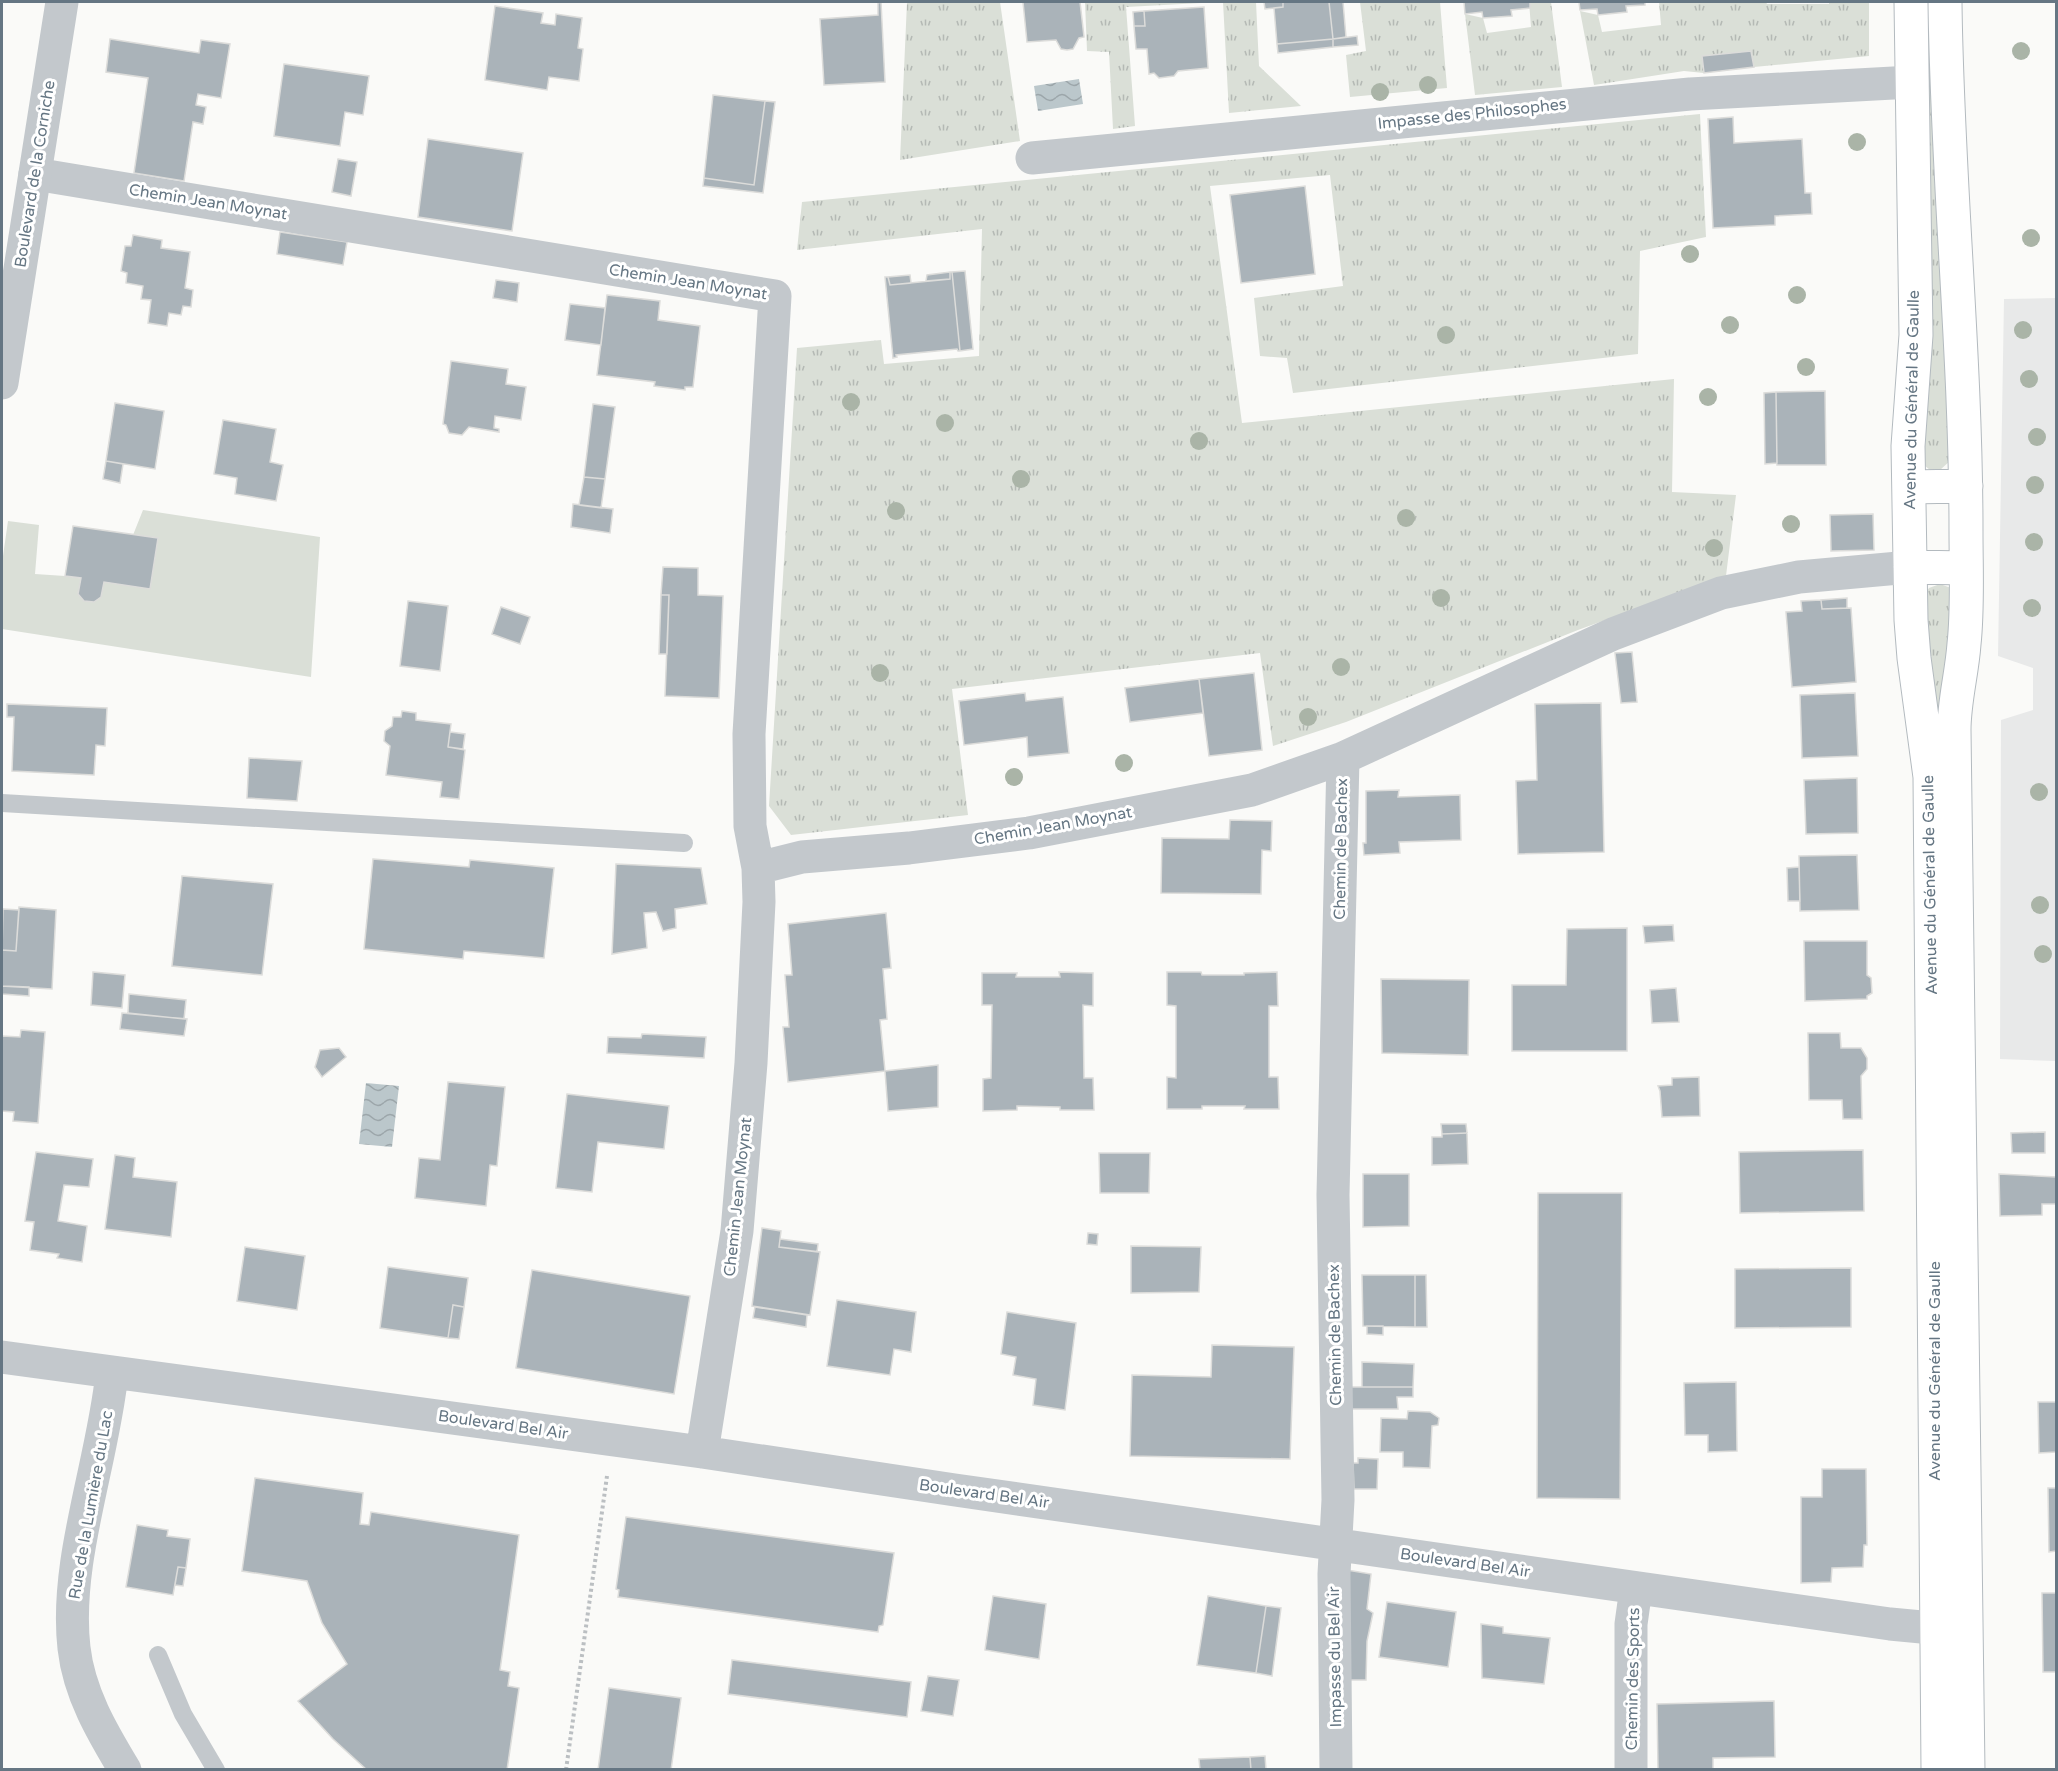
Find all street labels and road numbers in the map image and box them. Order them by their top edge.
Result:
street label: Boulevard de la Corniche [10,79,60,269]
street label: Impasse des Philosophes [1377,94,1567,134]
street label: Chemin Jean Moynat [127,180,289,224]
street label: Chemin Jean Moynat [607,260,769,304]
street label: Avenue du Général de Gaulle [1900,290,1924,510]
street label: Avenue du Général de Gaulle [1918,775,1942,995]
street label: Chemin de Bachex [1330,778,1352,920]
street label: Chemin Jean Moynat [972,802,1134,850]
street label: Chemin Jean Moynat [720,1116,756,1278]
street label: Avenue du Général de Gaulle [1925,1261,1945,1481]
street label: Chemin de Bachex [1324,1264,1346,1406]
street label: Boulevard Bel Air [437,1406,570,1444]
street label: Rue de la Lumière du Lac [65,1409,117,1601]
street label: Boulevard Bel Air [918,1475,1051,1513]
street label: Boulevard Bel Air [1399,1544,1532,1582]
street label: Impasse du Bel Air [1324,1586,1346,1728]
street label: Chemin des Sports [1622,1607,1644,1751]

